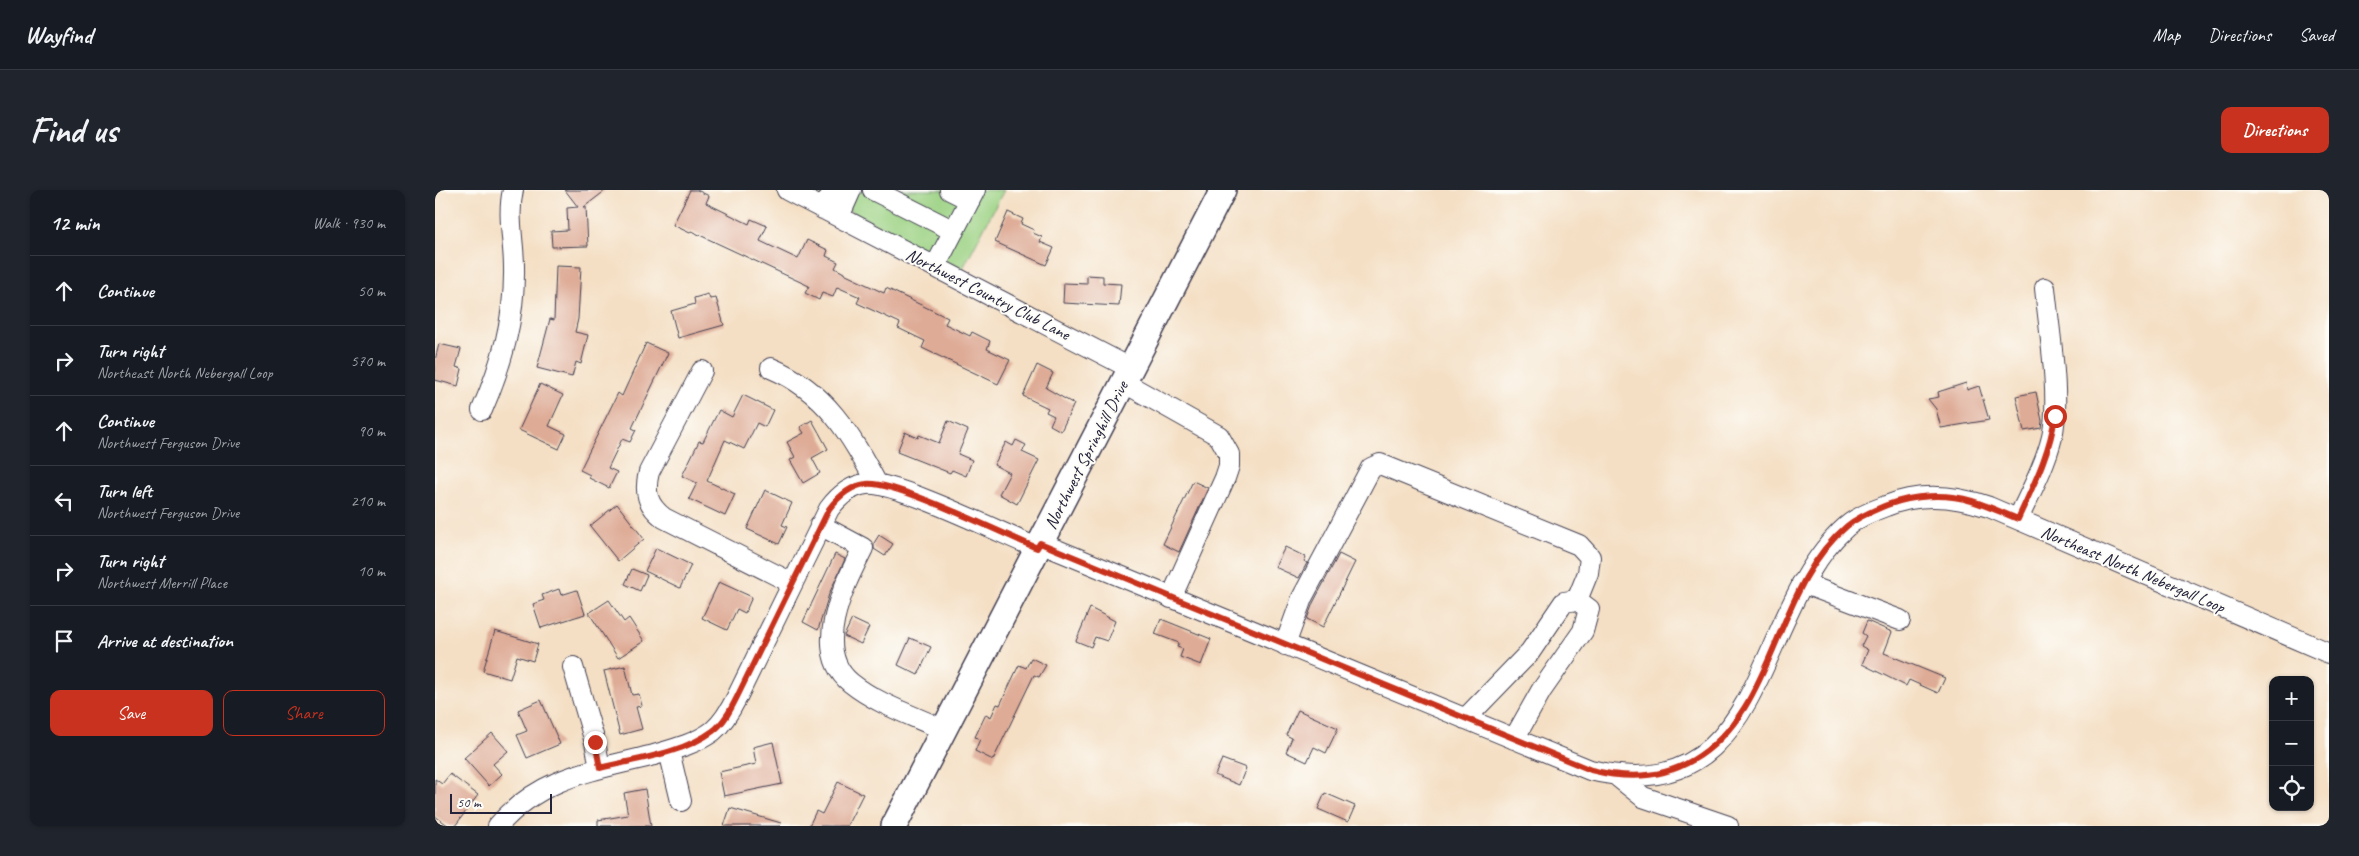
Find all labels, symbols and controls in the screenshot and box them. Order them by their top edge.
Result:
text: Wayfind [25,20,92,50]
text: Map [2153,24,2180,46]
text: Directions [2208,24,2271,46]
text: Saved [2299,24,2334,46]
button: Directions [2221,107,2329,153]
text: Find us [30,108,117,153]
text: 12 min [50,210,100,236]
text: Walk · 930 m [313,213,385,233]
street label: Northwest Country Club Lane [902,243,1075,345]
icon: ahead [50,277,78,305]
text: Continue [97,279,154,303]
text: 50 m [358,281,385,301]
text: Turn right [97,339,164,363]
icon: right [50,347,78,375]
text: 570 m [351,351,385,371]
text: Northeast North Nebergall Loop [97,363,273,383]
street label: Northwest Springhill Drive [1039,376,1133,533]
route start [2044,405,2067,428]
text: Continue [97,409,154,433]
icon: ahead [50,417,78,445]
text: 90 m [358,421,385,441]
text: Northwest Ferguson Drive [97,433,239,453]
text: Turn left [97,479,152,503]
icon: left [50,487,78,515]
text: 210 m [351,491,385,511]
text: Northwest Ferguson Drive [97,503,239,523]
street label: Northeast North Nebergall Loop [2038,520,2229,618]
text: Turn right [97,549,164,573]
icon: right [50,557,78,585]
text: 10 m [358,561,385,581]
text: Northwest Merrill Place [97,573,227,593]
icon: arrive [50,627,78,655]
text: Arrive at destination [97,629,233,653]
map controls [2269,676,2314,811]
button: + [2269,676,2314,721]
button: Save [50,690,213,736]
button: Share [223,690,385,736]
button: − [2269,721,2314,766]
route end [584,731,607,754]
button: locate [2269,766,2314,811]
scale bar [450,791,553,814]
text: 50 m [457,794,481,811]

